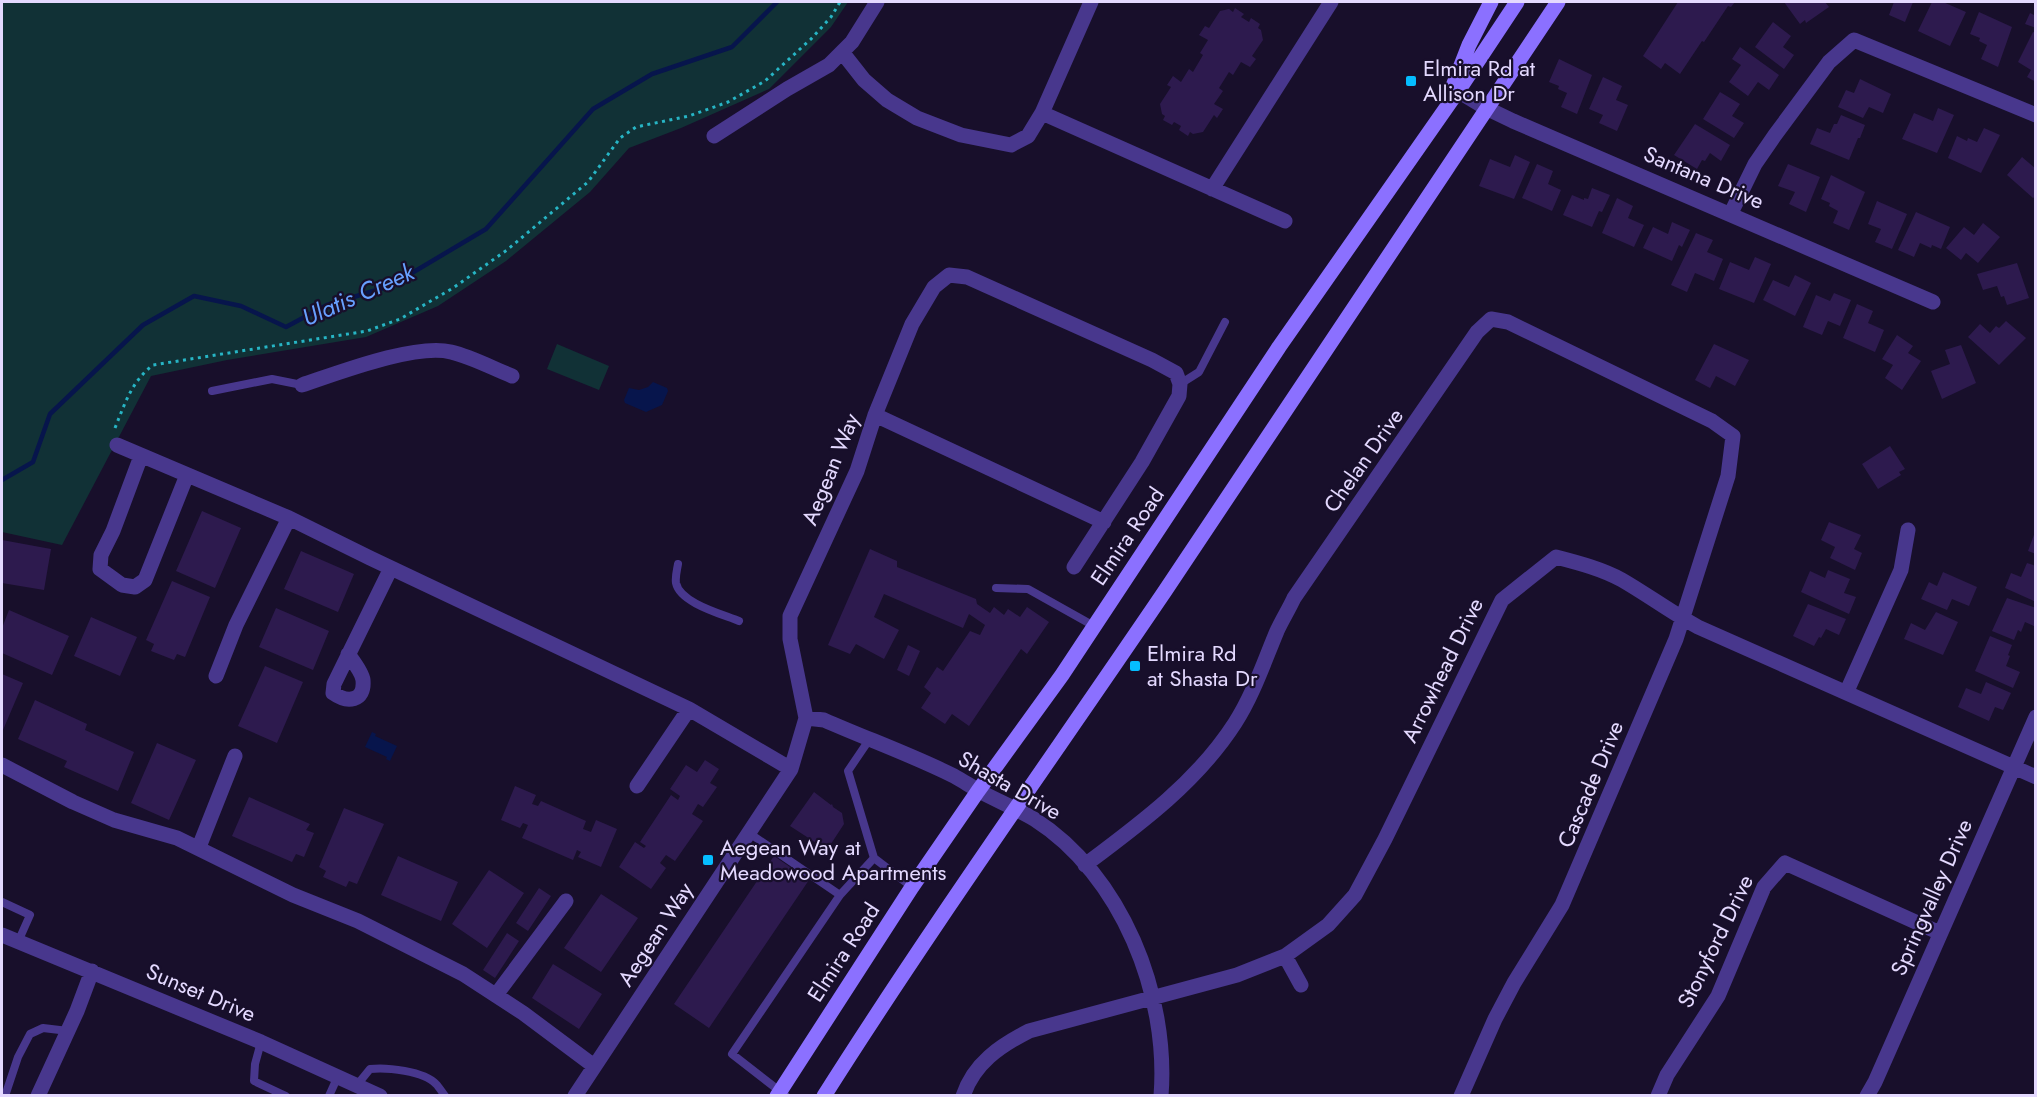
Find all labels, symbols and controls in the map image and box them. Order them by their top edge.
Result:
place label: Elmira Rd at Allison Dr [1423,52,1536,109]
marker: Elmira Rd at Allison Dr [1404,74,1418,88]
street label: Santana Drive [1639,137,1769,217]
water label: Ulatis Creek [296,254,421,335]
street label: Chelan Drive [1315,401,1411,519]
street label: Aegean Way [793,408,867,530]
street label: Elmira Road [1082,481,1172,591]
street label: Arrowhead Drive [1393,592,1491,748]
place label: Elmira Rd at Shasta Dr [1147,637,1258,694]
marker: Elmira Rd at Shasta Dr [1128,659,1142,673]
street label: Cascade Drive [1549,716,1631,852]
street label: Shasta Drive [952,743,1068,827]
street label: Springvalley Drive [1882,814,1980,980]
place label: Aegean Way at Meadowood Apartments [720,831,947,888]
marker: Aegean Way at Meadowood Apartments [701,853,715,867]
street label: Stonyford Drive [1669,869,1761,1013]
street label: Aegean Way [609,875,701,992]
street label: Elmira Road [799,896,887,1008]
street label: Sunset Drive [141,955,261,1029]

